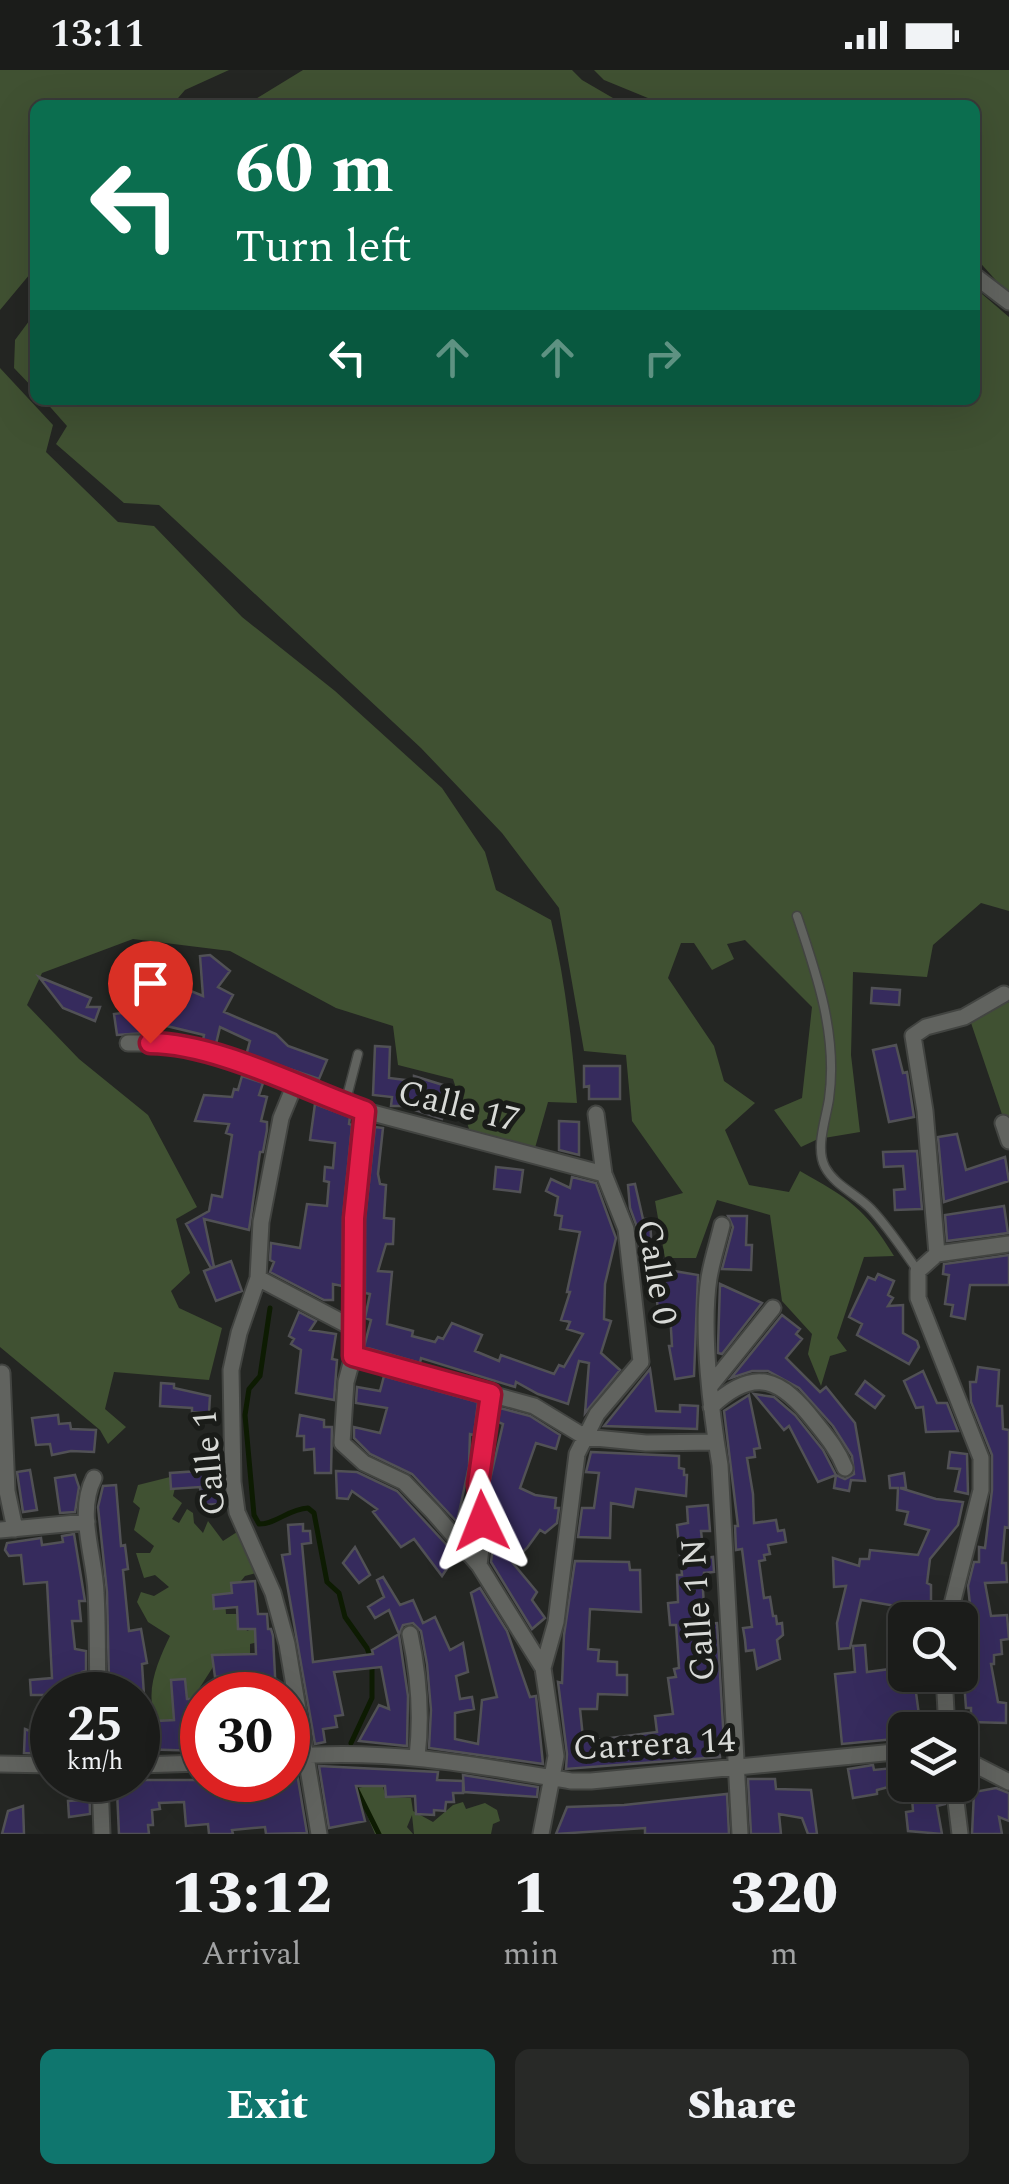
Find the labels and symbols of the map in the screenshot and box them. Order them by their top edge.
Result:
pin [108,941,193,1044]
street label: Calle 17 [392,1066,525,1147]
street label: Calle 0 [622,1216,691,1329]
street label: Calle 1 [178,1408,241,1518]
position arrow [430,1469,534,1573]
street label: Calle 1 N [667,1537,730,1683]
speed limit sign: 30 [180,1672,310,1802]
street label: Carrera 14 [572,1714,737,1775]

